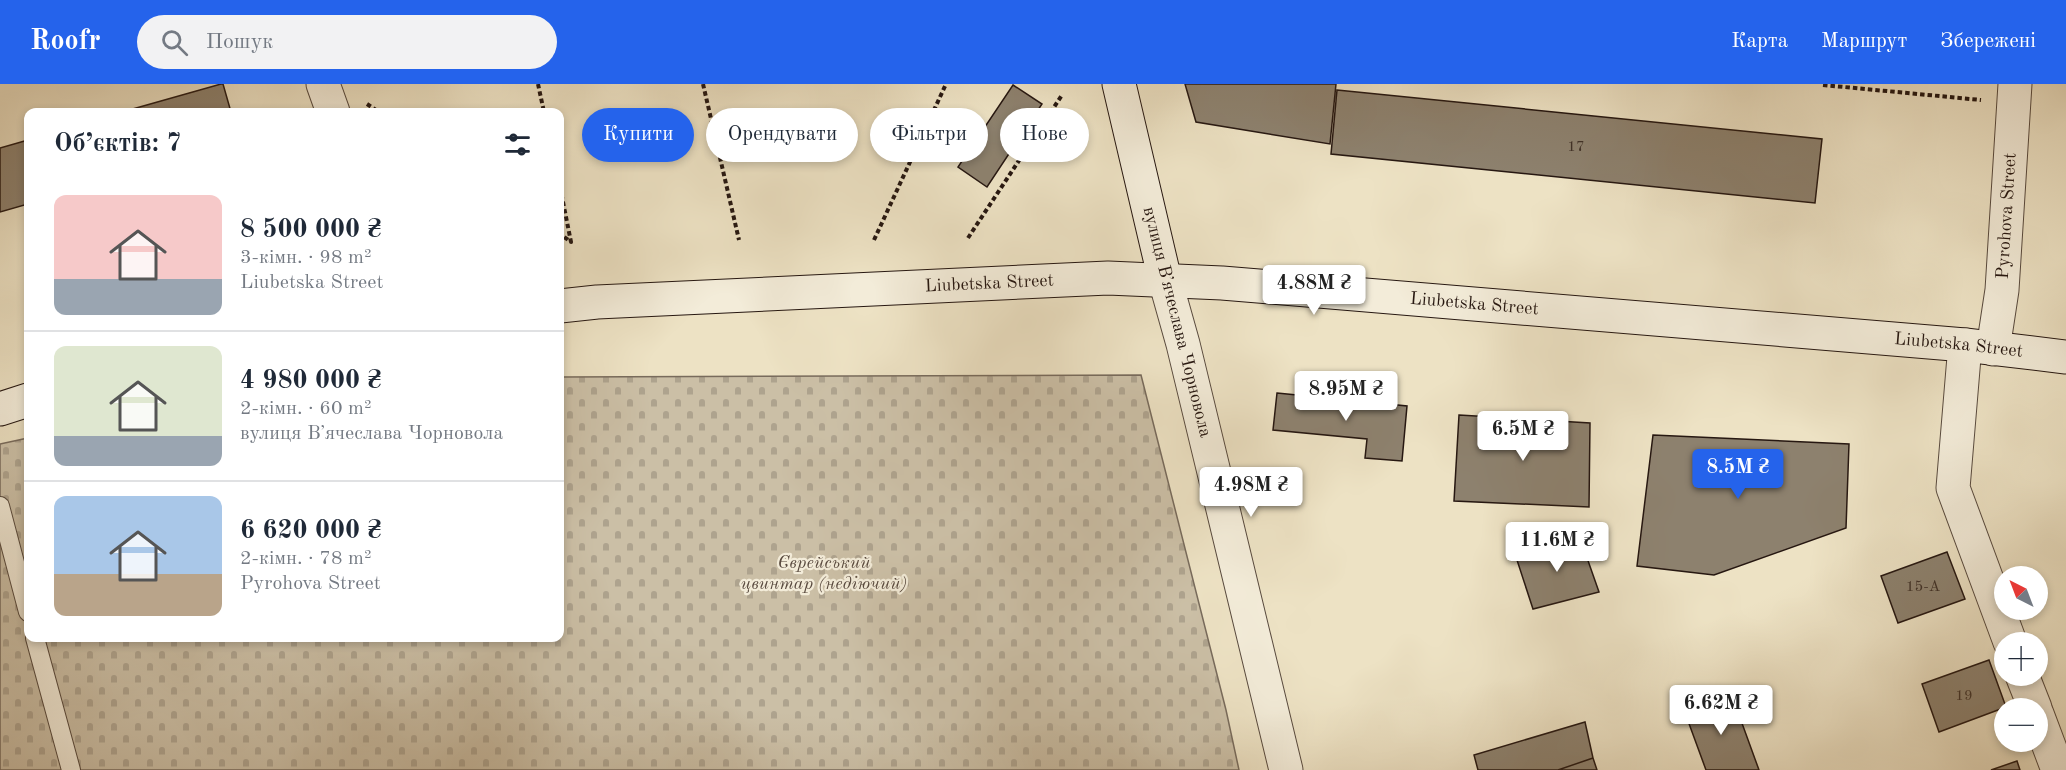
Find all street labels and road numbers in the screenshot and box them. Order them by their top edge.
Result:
street label: Pyrohova Street [1994,152,2020,280]
street label: вулиця Вʼячеслава Чорновола [1140,205,1214,439]
street label: Liubetska Street [924,272,1054,296]
street label: Liubetska Street [1409,290,1539,318]
street label: Liubetska Street [1893,330,2024,361]

